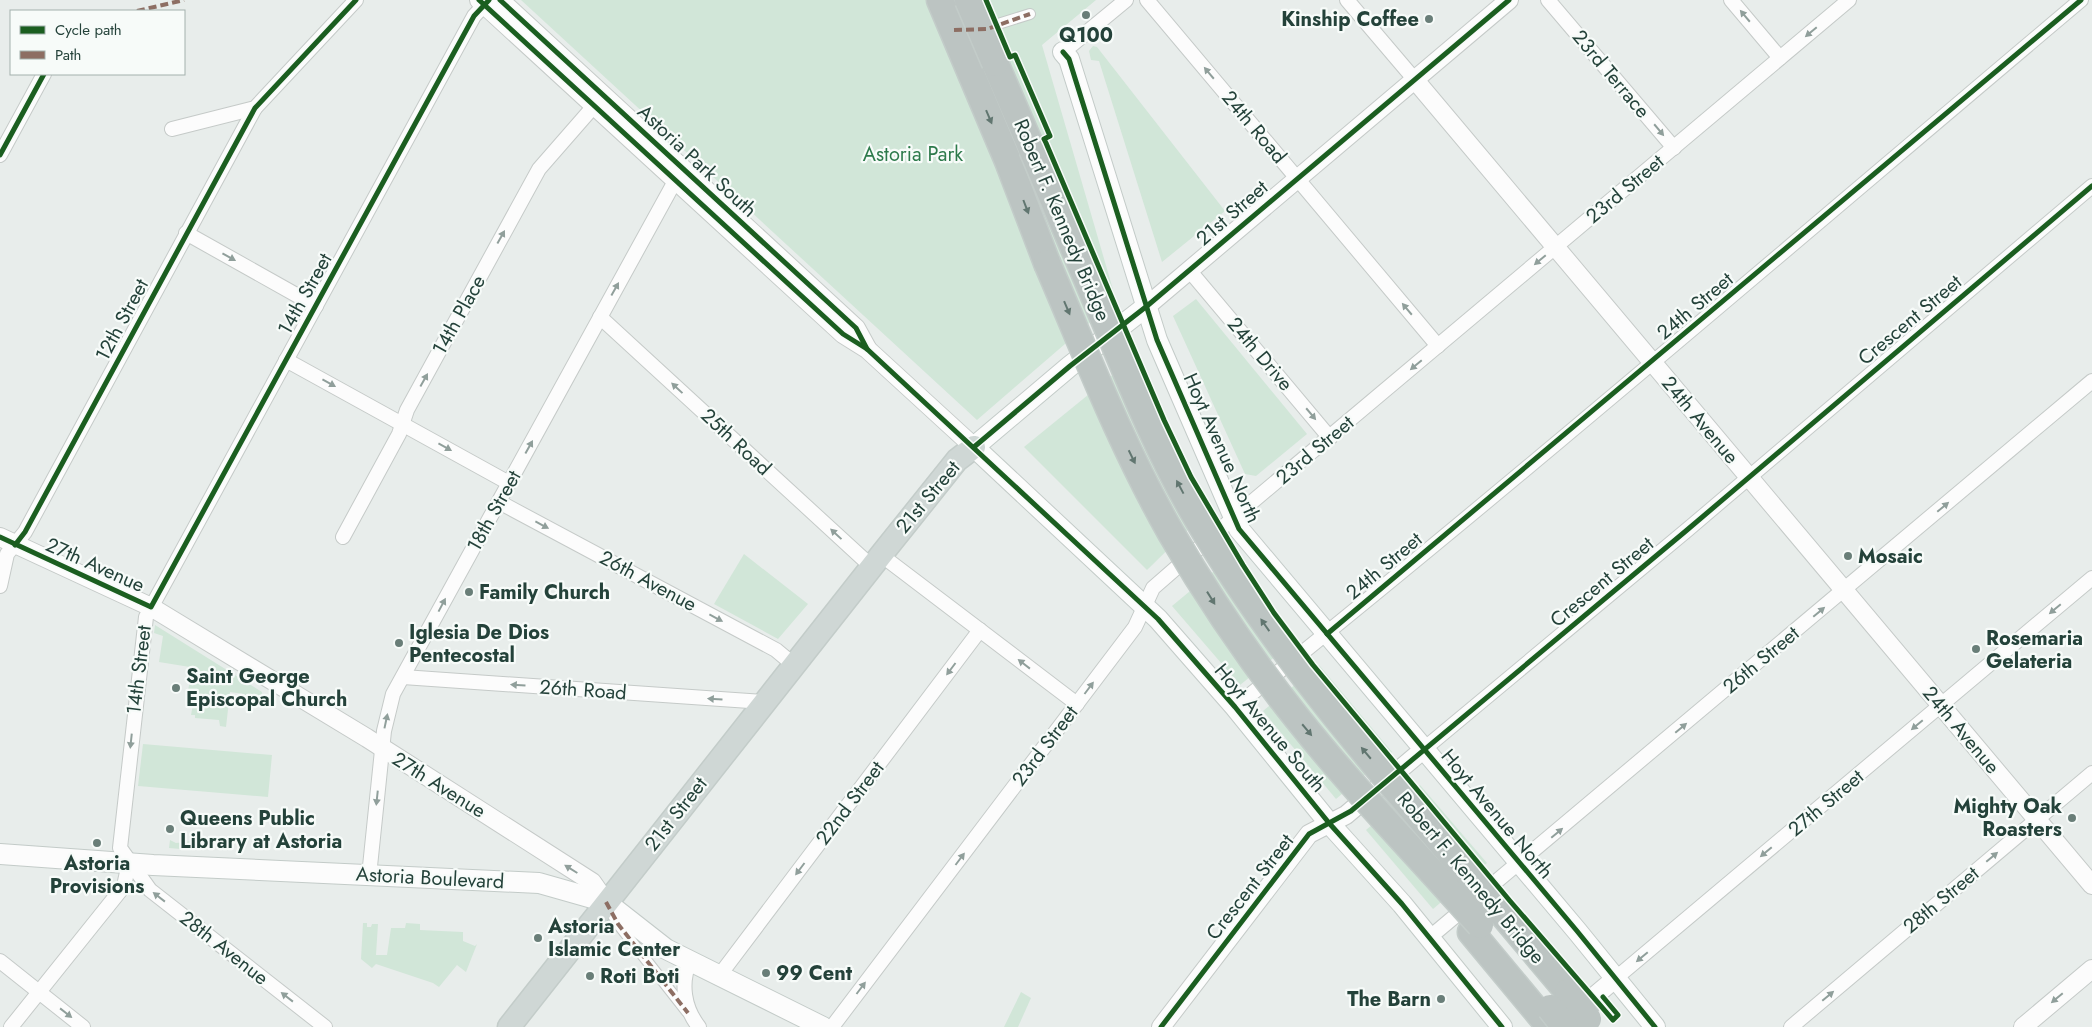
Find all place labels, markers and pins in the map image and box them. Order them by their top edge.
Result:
place label: Kinship Coffee [1281,5,1419,34]
marker: Q100 [1080,9,1092,21]
marker: Kinship Coffee [1423,13,1435,25]
place label: Q100 [1059,21,1113,50]
place label: Mosaic [1858,542,1923,571]
marker: Mosaic [1842,550,1854,562]
place label: Family Church [479,578,610,607]
marker: Family Church [463,586,475,598]
place label: Iglesia De Dios Pentecostal [409,618,549,670]
place label: Rosemaria Gelateria [1986,624,2083,676]
marker: Iglesia De Dios Pentecostal [393,637,405,649]
marker: Rosemaria Gelateria [1970,643,1982,655]
place label: Saint George Episcopal Church [186,662,347,714]
marker: Saint George Episcopal Church [170,682,182,694]
place label: Mighty Oak Roasters [1954,792,2062,844]
place label: Queens Public Library at Astoria [180,804,342,856]
marker: Mighty Oak Roasters [2066,812,2078,824]
marker: Queens Public Library at Astoria [164,823,176,835]
marker: Astoria Provisions [91,837,103,849]
place label: Astoria Provisions [50,849,144,901]
place label: Astoria Islamic Center [547,912,681,964]
marker: Astoria Islamic Center [532,932,544,944]
place label: 99 Cent [776,959,853,988]
place label: Roti Boti [600,962,680,991]
marker: 99 Cent [760,967,772,979]
marker: Roti Boti [584,970,596,982]
place label: The Barn [1347,985,1431,1014]
marker: The Barn [1435,993,1447,1005]

